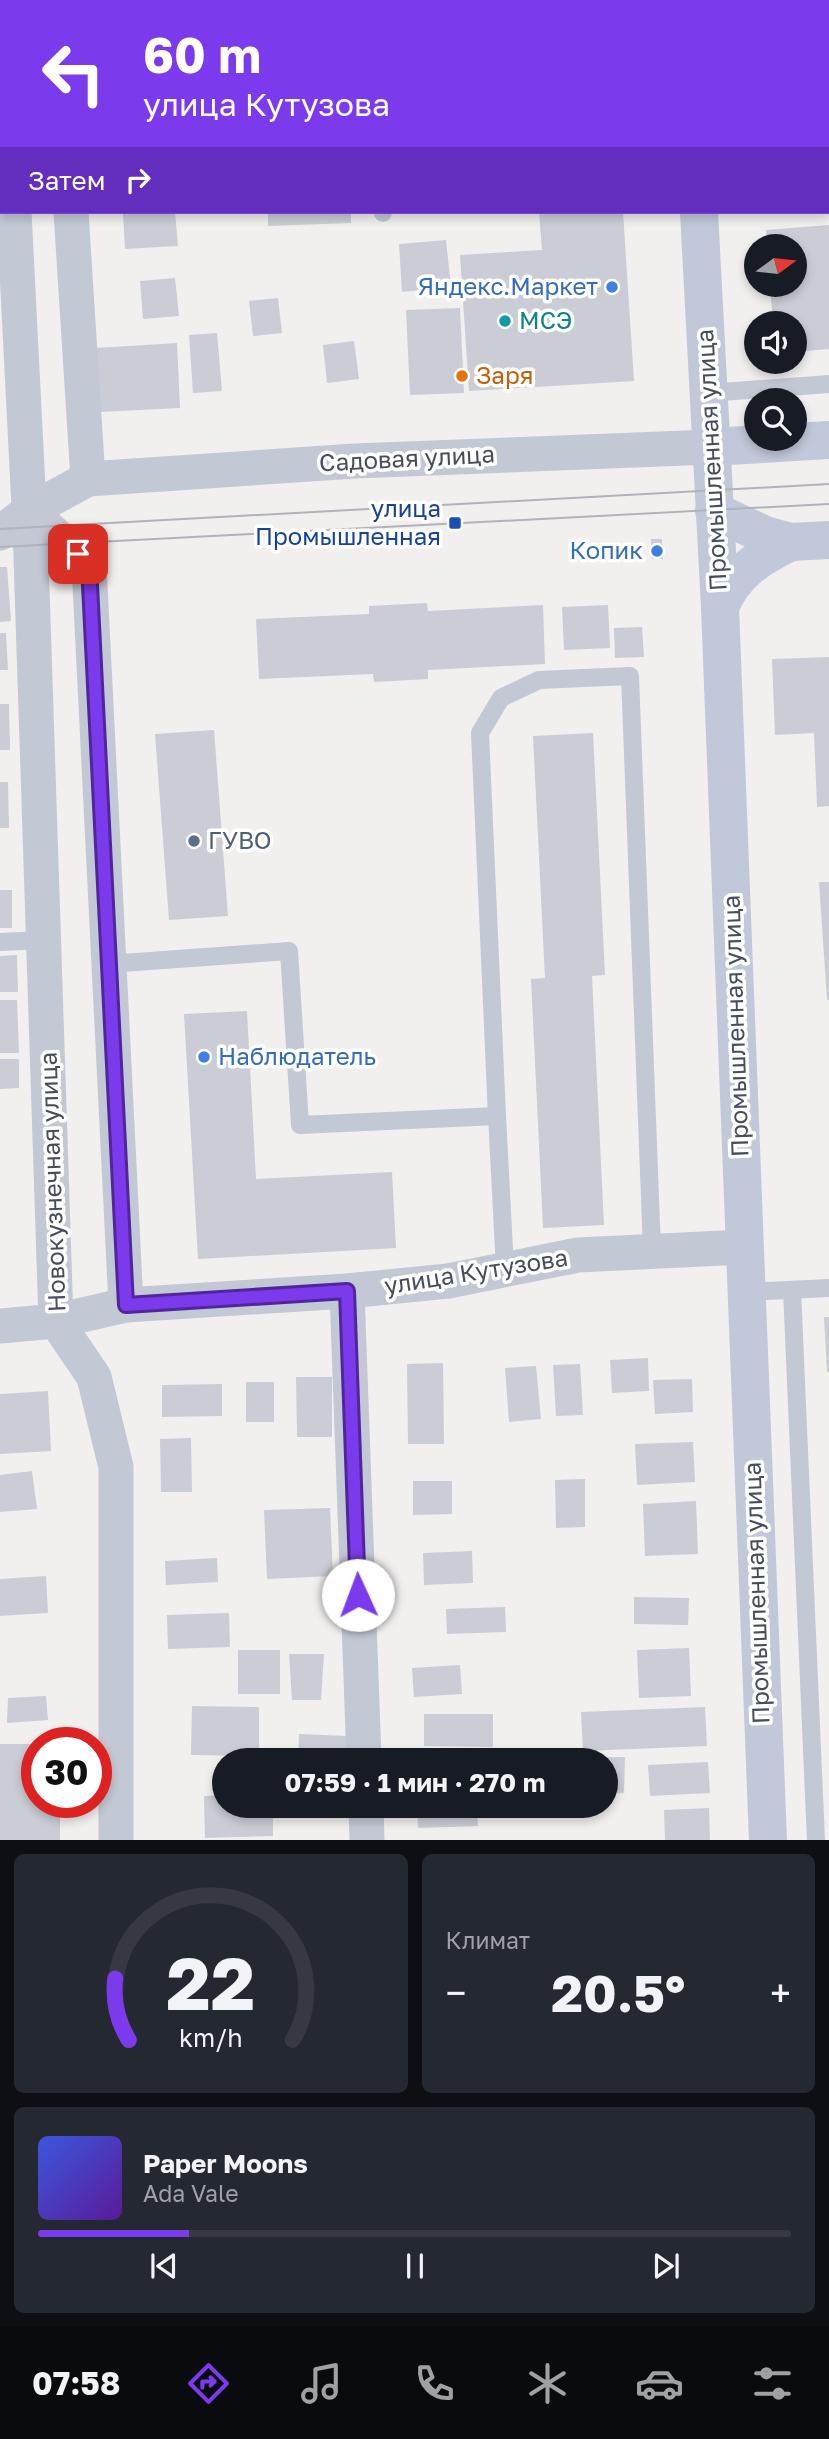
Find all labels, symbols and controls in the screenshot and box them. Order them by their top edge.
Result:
text: 60 m [143,25,261,84]
icon: left [28,28,119,119]
text: улица Кутузова [143,85,390,123]
icon: right [119,161,157,199]
text: Затем [28,165,105,196]
north arrow [744,234,807,298]
map controls [744,234,807,451]
place label: Яндекс.Маркет [418,271,598,300]
marker: Яндекс.Маркет [604,279,620,295]
place label: МСЭ [519,305,572,334]
button: sound [744,311,807,374]
marker: МСЭ [497,313,513,329]
street label: Промышленная улица [689,328,732,592]
place label: Заря [476,360,533,389]
marker: Заря [454,368,470,384]
button: search [744,388,807,451]
street label: Садовая улица [318,438,496,477]
place label: улица Промышленная [255,493,441,550]
marker: улица Промышленная [447,515,463,531]
pin [48,524,108,584]
icon: arrive [59,535,97,573]
place label: Копик [569,535,643,564]
marker: Копик [649,543,665,559]
place label: ГУВО [208,825,272,854]
marker: ГУВО [186,833,202,849]
street label: Промышленная улица [715,895,754,1158]
place label: Наблюдатель [218,1041,376,1070]
marker: Наблюдатель [196,1049,212,1065]
street label: Новокузнечная улица [32,1051,71,1313]
street label: улица Кутузова [382,1242,570,1299]
street label: Промышленная улица [736,1462,775,1725]
position arrow [321,1558,395,1632]
speed limit sign: 30 [21,1727,112,1818]
text: 07:59 · 1 мин · 270 m [285,1767,545,1798]
text: Климат [446,1926,530,1954]
text: 22 [166,1939,255,2026]
text: 20.5° [551,1961,685,2023]
text: − [446,1970,466,2015]
text: + [770,1970,791,2015]
text: km/h [179,2021,243,2052]
text: Paper Moons [143,2148,308,2179]
text: Ada Vale [143,2179,239,2207]
icon: previous [145,2247,183,2285]
icon: pause [396,2247,434,2285]
icon: next [647,2247,685,2285]
icon: directions [184,2359,233,2408]
icon: music [297,2359,346,2408]
icon: phone [410,2359,459,2408]
icon: climate [523,2359,572,2408]
icon: car [635,2359,684,2408]
icon: filters [748,2359,797,2408]
text: 07:58 [32,2364,120,2402]

